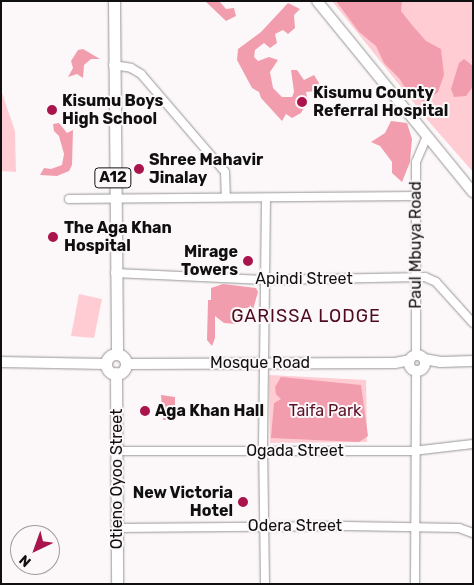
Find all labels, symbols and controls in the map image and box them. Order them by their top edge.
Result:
place label: Kisumu County Referral Hospital [313,83,448,121]
place label: Kisumu Boys High School [62,91,163,129]
marker: Kisumu County Referral Hospital [295,95,309,109]
marker: Kisumu Boys High School [46,104,58,116]
place label: Shree Mahavir Jinalay [149,150,263,188]
marker: Shree Mahavir Jinalay [133,163,145,175]
road number: A12 [94,166,132,190]
street label: Paul Mbuya Road [406,181,426,309]
place label: The Aga Khan Hospital [64,218,172,256]
marker: The Aga Khan Hospital [46,230,60,244]
place label: Mirage Towers [181,242,238,280]
marker: Mirage Towers [242,255,254,267]
street label: Apindi Street [255,269,353,289]
district label: GARISSA LODGE [229,305,383,327]
street label: Mosque Road [210,353,310,373]
place label: Aga Khan Hall [155,401,264,421]
park label: Taifa Park [289,401,361,421]
marker: Aga Khan Hall [139,405,151,417]
street label: Otieno Oyoo Street [107,409,127,549]
street label: Ogada Street [246,441,344,461]
place label: New Victoria Hotel [132,483,233,521]
marker: New Victoria Hotel [237,496,249,508]
street label: Odera Street [248,516,342,536]
north arrow [10,525,60,575]
text: N [16,551,35,570]

